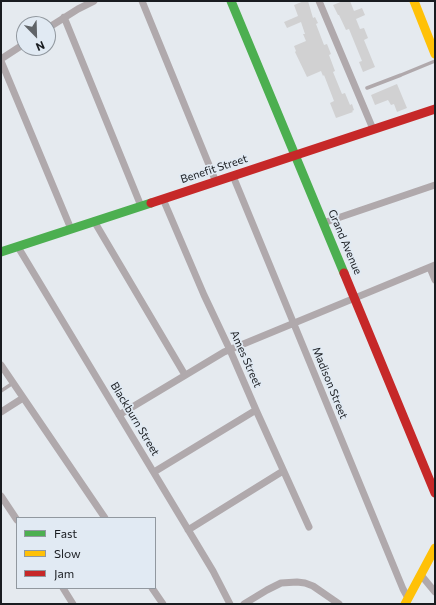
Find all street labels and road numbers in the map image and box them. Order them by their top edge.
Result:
street label: Benefit Street [179,152,249,186]
street label: Grand Avenue [325,207,365,277]
street label: Ames Street [228,328,264,390]
street label: Madison Street [310,345,350,421]
street label: Blackburn Street [108,380,162,458]

